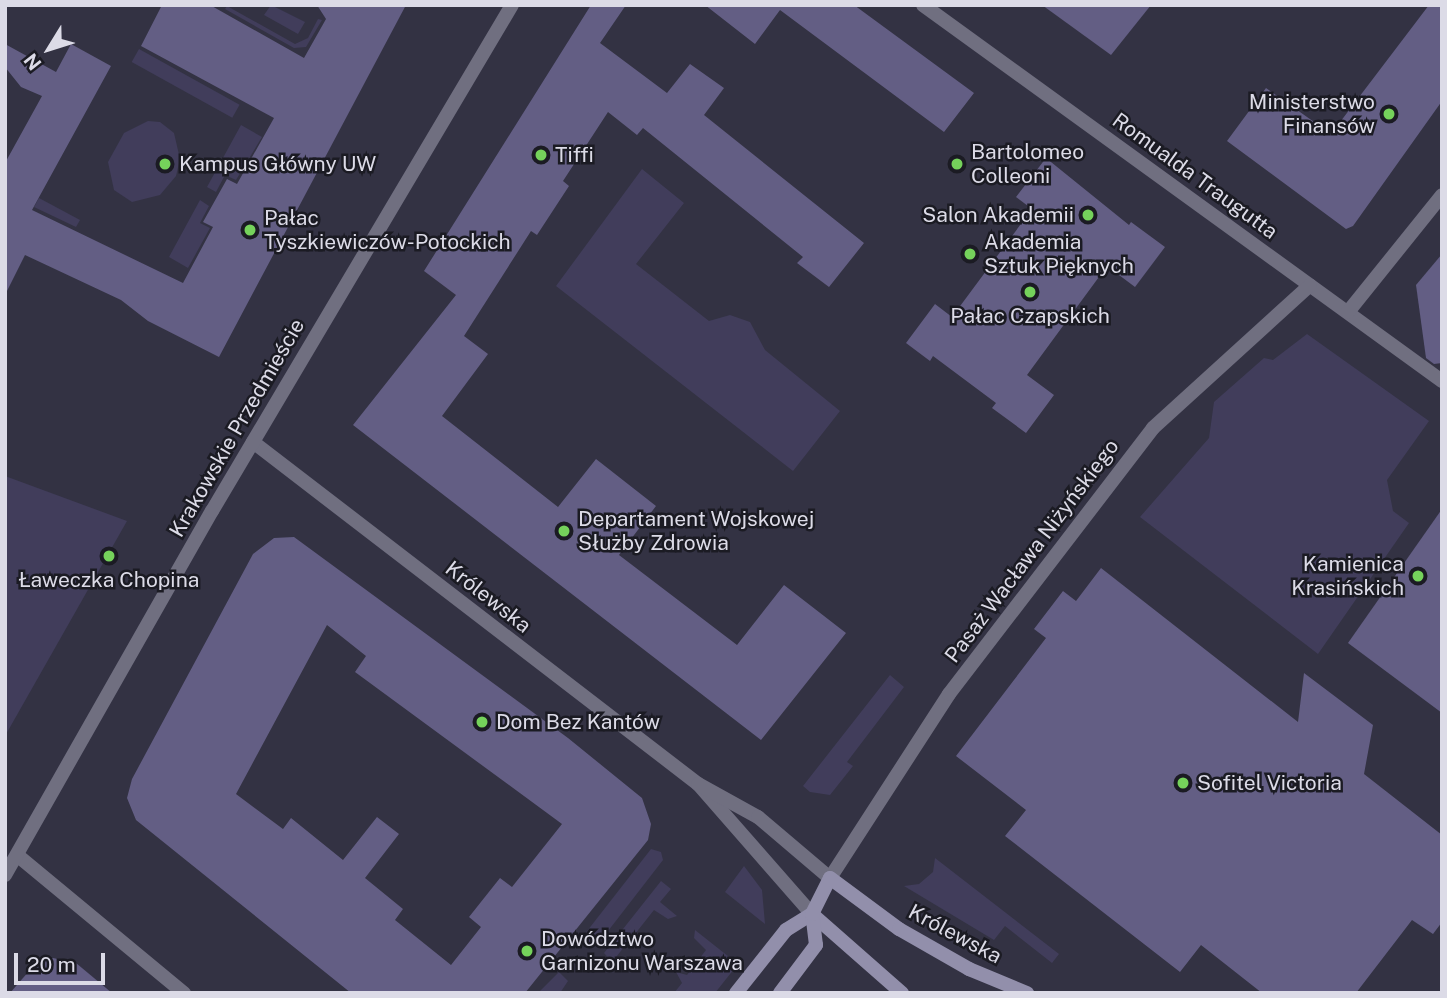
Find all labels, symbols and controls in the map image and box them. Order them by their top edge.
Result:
north arrow [14,14,84,84]
text: N [19,49,46,75]
place label: Ministerstwo Finansów [1249,89,1375,139]
marker: Ministerstwo Finansów [1381,106,1397,122]
street label: Romualda Traugutta [1108,108,1282,244]
place label: Bartolomeo Colleoni [971,139,1084,189]
place label: Tiffi [555,142,594,168]
marker: Tiffi [533,147,549,163]
place label: Kampus Główny UW [179,151,377,177]
marker: Kampus Główny UW [157,156,173,172]
marker: Bartolomeo Colleoni [949,156,965,172]
place label: Salon Akademii [922,202,1074,228]
place label: Pałac Tyszkiewiczów-Potockich [264,205,511,255]
marker: Salon Akademii [1080,207,1096,223]
marker: Pałac Tyszkiewiczów-Potockich [242,222,258,238]
place label: Akademia Sztuk Pięknych [984,229,1134,279]
marker: Akademia Sztuk Pięknych [962,246,978,262]
marker: Pałac Czapskich [1022,284,1038,300]
place label: Pałac Czapskich [950,303,1110,329]
street label: Krakowskie Przedmieście [164,314,310,542]
street label: Pasaż Wacława Niżyńskiego [940,434,1124,668]
place label: Departament Wojskowej Służby Zdrowia [578,506,815,556]
marker: Departament Wojskowej Służby Zdrowia [556,523,572,539]
marker: Ławeczka Chopina [101,548,117,564]
place label: Kamienica Krasińskich [1291,551,1404,601]
street label: Królewska [440,556,536,638]
place label: Ławeczka Chopina [19,567,199,593]
marker: Kamienica Krasińskich [1410,568,1426,584]
place label: Dom Bez Kantów [496,709,660,735]
marker: Dom Bez Kantów [474,714,490,730]
place label: Sofitel Victoria [1197,770,1342,796]
marker: Sofitel Victoria [1175,775,1191,791]
street label: Królewska [904,899,1006,969]
place label: Dowództwo Garnizonu Warszawa [541,926,743,976]
scale bar [18,939,108,983]
marker: Dowództwo Garnizonu Warszawa [519,943,535,959]
text: 20 m [27,952,76,977]

